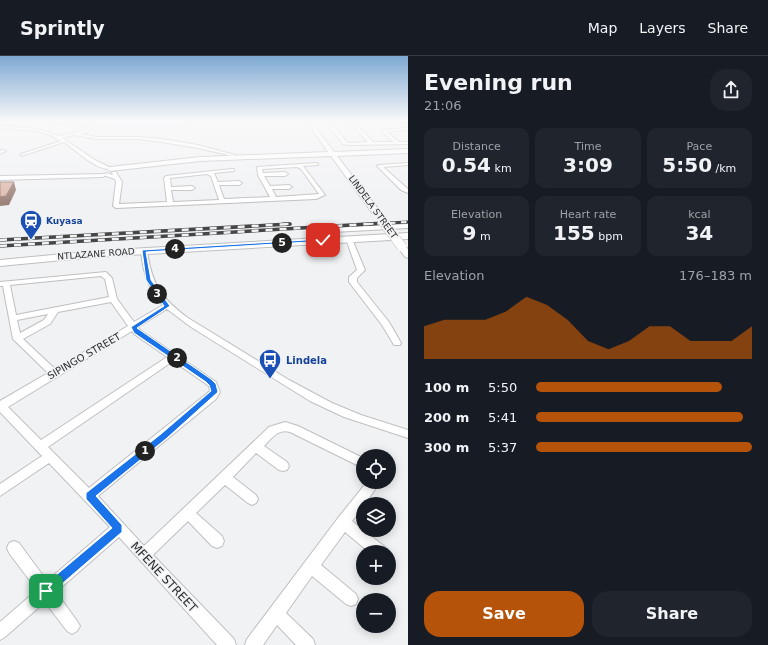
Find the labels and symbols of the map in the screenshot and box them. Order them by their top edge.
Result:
street label: LINDELA STREET [347,173,400,241]
station icon: Kuyasa [18,208,44,241]
place label: Kuyasa [46,216,83,226]
pin [306,223,340,257]
pin: 5 [272,233,292,253]
pin: 4 [165,239,185,259]
street label: NTLAZANE ROAD [57,246,135,262]
pin: 3 [147,284,167,304]
street label: SIPINGO STREET [45,330,123,381]
bus stop icon: Lindela [257,347,283,380]
pin: 2 [167,348,187,368]
place label: Lindela [286,355,327,366]
pin: 1 [135,441,155,461]
street label: MFENE STREET [128,539,201,616]
pin [29,574,63,608]

